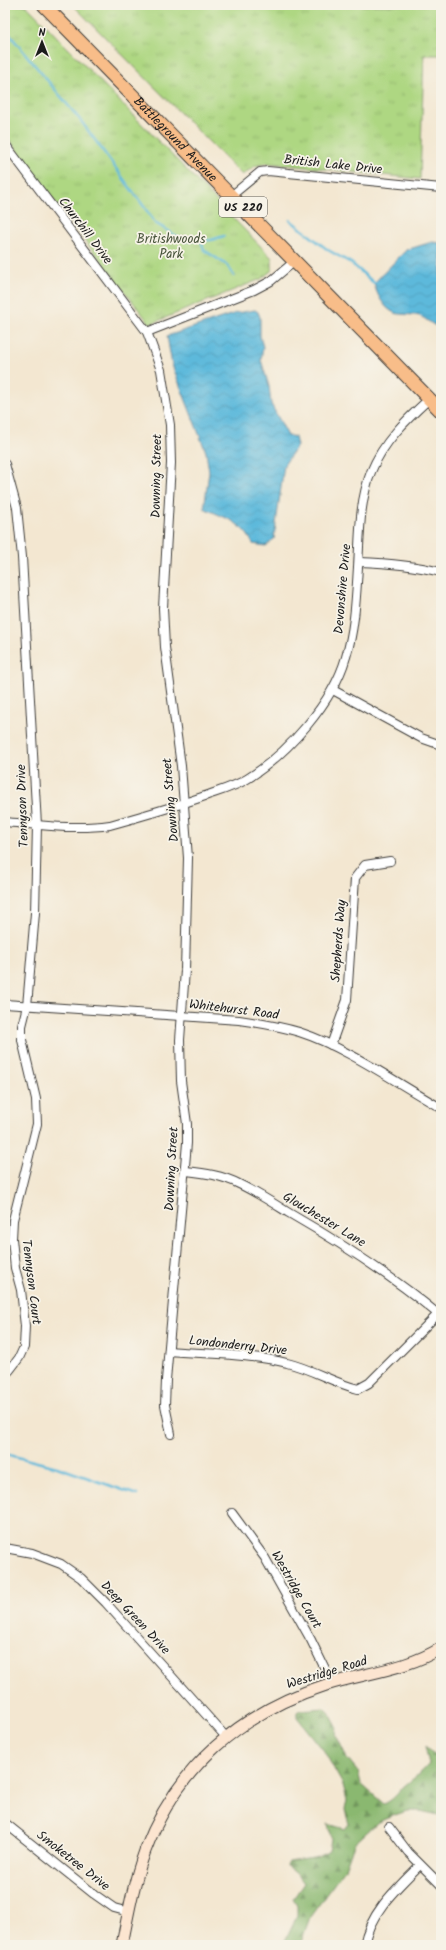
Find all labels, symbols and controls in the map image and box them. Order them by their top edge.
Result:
north arrow [22,22,62,62]
text: N [39,24,46,42]
street label: Battleground Avenue [128,92,223,187]
street label: British Lake Drive [283,149,383,181]
street label: Churchill Drive [53,193,118,269]
road number: US 220 [219,197,267,217]
park label: Britishwoods Park [137,229,206,265]
street label: Downing Street [146,433,168,518]
street label: Devonshire Drive [329,543,357,635]
street label: Downing Street [157,756,185,843]
street label: Tennyson Drive [11,764,35,848]
street label: Shepherds Way [326,898,352,983]
street label: Whitehurst Road [188,994,281,1026]
street label: Downing Street [159,1125,185,1212]
street label: Glouchester Lane [278,1187,370,1253]
street label: Tennyson Court [15,1238,47,1327]
street label: Londonderry Drive [188,1330,288,1362]
street label: Westridge Court [265,1547,327,1634]
street label: Deep Green Drive [95,1576,175,1660]
street label: Westridge Road [284,1651,371,1695]
street label: Smoketree Drive [32,1825,114,1897]

